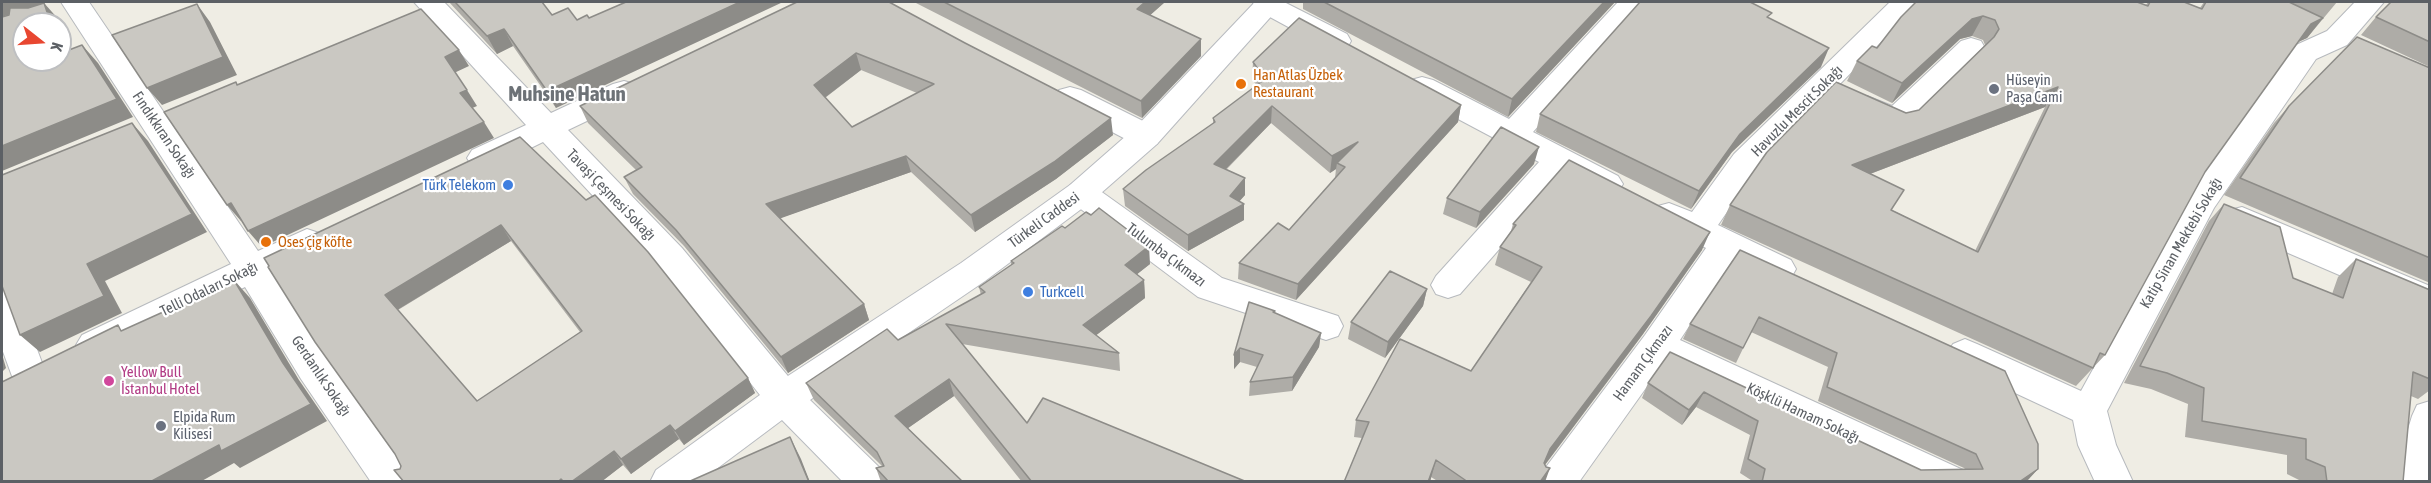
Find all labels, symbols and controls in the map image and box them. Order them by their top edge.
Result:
north arrow [12,12,72,72]
text: K [48,40,67,53]
street label: Havuzlu Mescit Sokağı [1747,61,1847,161]
place label: Han Atlas Üzbek Restaurant [1253,66,1343,101]
place label: Hüseyin Paşa Cami [2006,71,2062,106]
marker: Han Atlas Üzbek Restaurant [1234,77,1248,91]
district label: Muhsine Hatun [508,81,626,107]
marker: Hüseyin Paşa Cami [1987,82,2001,96]
street label: Fındıkkıran Sokağı [128,88,200,182]
street label: Tavaşi Çeşmesi Sokağı [563,145,659,245]
street label: Katip Sinan Mektebi Sokağı [2136,174,2226,312]
place label: Türk Telekom [423,176,496,194]
marker: Türk Telekom [501,178,515,192]
street label: Türkeli Caddesi [1005,188,1083,252]
street label: Tulumba Çıkmazı [1123,219,1209,291]
place label: Oses çig köfte [278,233,352,251]
marker: Oses çig köfte [259,235,273,249]
street label: Telli Odaları Sokağı [157,258,261,320]
place label: Turkcell [1040,283,1084,301]
marker: Turkcell [1021,285,1035,299]
street label: Hamam Çıkmazı [1609,321,1677,405]
street label: Gerdanlık Sokağı [287,332,355,420]
place label: Yellow Bull İstanbul Hotel [121,363,200,398]
marker: Yellow Bull İstanbul Hotel [102,374,116,388]
street label: Köşklü Hamam Sokağı [1744,379,1862,447]
place label: Elpida Rum Kilisesi [173,408,236,443]
marker: Elpida Rum Kilisesi [154,419,168,433]

